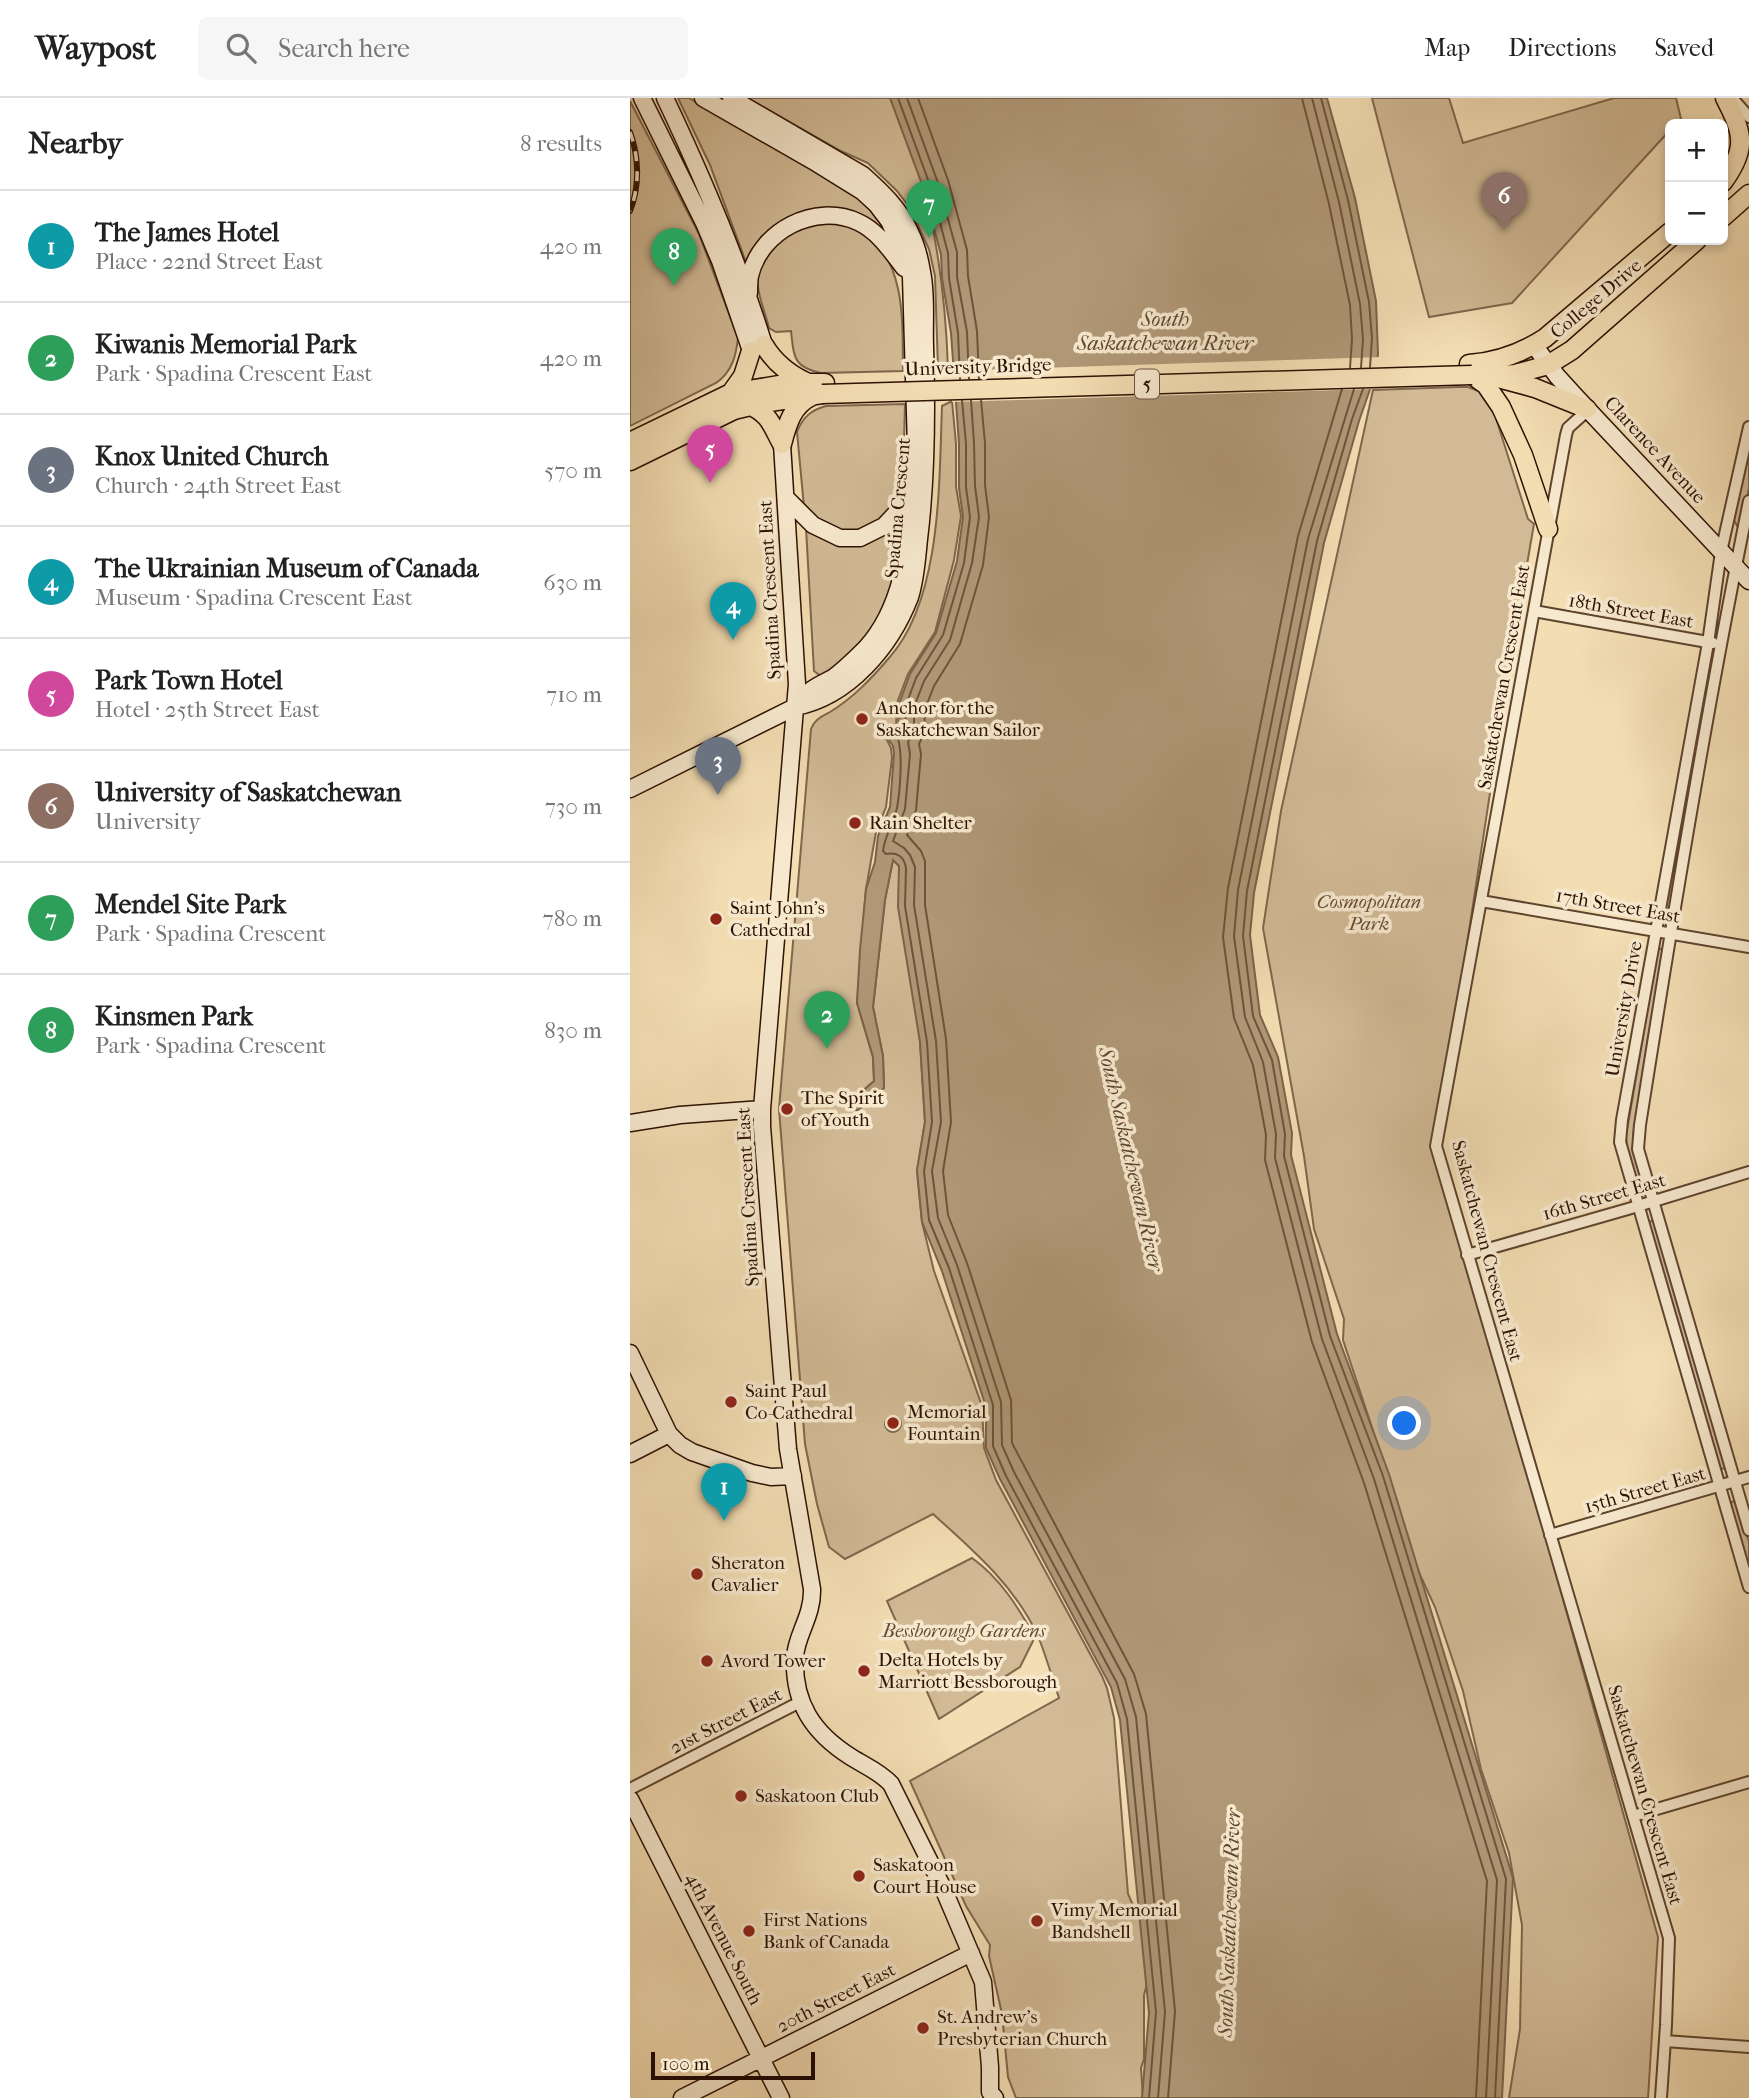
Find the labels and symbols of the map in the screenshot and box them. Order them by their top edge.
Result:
pin: 6 [1481,172,1527,230]
pin: 7 [906,180,952,238]
pin: 8 [651,228,697,286]
street label: College Drive [1546,255,1646,343]
water label: South Saskatchewan River [1076,307,1255,355]
street label: University Bridge [904,353,1052,381]
road number: 5 [1135,370,1159,398]
street label: Clarence Avenue [1600,392,1710,508]
pin: 5 [687,425,733,483]
street label: Spadina Crescent [881,436,915,579]
street label: Spadina Crescent East [754,500,786,680]
street label: Saskatchewan Crescent East [1473,563,1535,791]
pin: 4 [710,582,756,640]
street label: 18th Street East [1567,589,1695,633]
place label: Anchor for the Saskatchewan Sailor [875,697,1041,741]
marker: Anchor for the Saskatchewan Sailor [854,711,870,727]
pin: 3 [695,737,741,795]
place label: Rain Shelter [869,812,973,834]
marker: Rain Shelter [847,815,863,831]
street label: 17th Street East [1554,884,1682,928]
park label: Cosmopolitan Park [1317,891,1421,935]
place label: Saint John's Cathedral [730,897,825,941]
marker: Saint John's Cathedral [708,911,724,927]
street label: University Drive [1601,939,1647,1079]
pin: 2 [804,991,850,1049]
water label: South Saskatchewan River [1093,1044,1169,1275]
place label: The Spirit of Youth [801,1087,884,1131]
marker: The Spirit of Youth [779,1101,795,1117]
street label: Spadina Crescent East [732,1107,764,1287]
street label: Saskatchewan Crescent East [1447,1138,1527,1364]
street label: 16th Street East [1540,1169,1668,1225]
place label: Saint Paul Co-Cathedral [745,1380,853,1424]
marker: Saint Paul Co-Cathedral [723,1394,739,1410]
place label: Memorial Fountain [907,1401,987,1445]
your location [1387,1406,1421,1440]
marker: Memorial Fountain [885,1415,901,1431]
street label: 15th Street East [1582,1462,1708,1518]
pin: 1 [701,1463,747,1521]
place label: Sheraton Cavalier [711,1552,785,1596]
marker: Sheraton Cavalier [689,1566,705,1582]
park label: Bessborough Gardens [882,1620,1047,1642]
place label: Delta Hotels by Marriott Bessborough [878,1649,1058,1693]
place label: Avord Tower [720,1650,826,1672]
marker: Avord Tower [699,1653,715,1669]
marker: Delta Hotels by Marriott Bessborough [856,1663,872,1679]
street label: 21st Street East [666,1683,786,1759]
street label: Saskatchewan Crescent East [1603,1683,1687,1908]
place label: Saskatoon Club [755,1785,879,1807]
marker: Saskatoon Club [733,1788,749,1804]
water label: South Saskatchewan River [1213,1807,1245,2039]
place label: Saskatoon Court House [873,1854,976,1898]
marker: Saskatoon Court House [851,1868,867,1884]
street label: 4th Avenue South [681,1869,767,2009]
place label: Vimy Memorial Bandshell [1050,1899,1178,1943]
place label: First Nations Bank of Canada [763,1909,890,1953]
marker: Vimy Memorial Bandshell [1029,1913,1045,1929]
marker: First Nations Bank of Canada [741,1923,757,1939]
street label: 20th Street East [773,1959,899,2037]
place label: St. Andrew's Presbyterian Church [937,2006,1107,2050]
marker: St. Andrew's Presbyterian Church [915,2020,931,2036]
scale bar [651,2049,816,2081]

